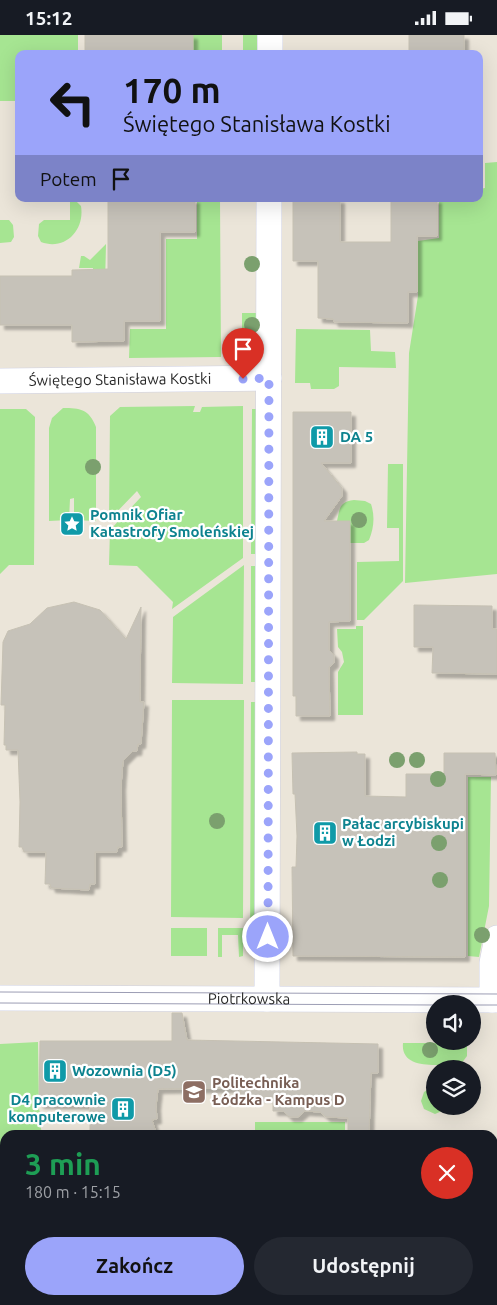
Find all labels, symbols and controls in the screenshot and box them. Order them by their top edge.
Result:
text: 15:12 [25,7,73,29]
icon: left [40,70,105,135]
text: 170 m [123,70,221,110]
text: Świętego Stanisława Kostki [123,111,391,136]
icon: arrive [107,165,135,193]
text: Potem [40,168,97,190]
pin [222,328,264,379]
icon: arrive [229,335,257,363]
street label: Świętego Stanisława Kostki [29,370,211,389]
building icon: DA 5 [309,424,335,450]
place label: DA 5 [340,428,373,445]
place label: Pomnik Ofiar Katastrofy Smoleńskiej [90,506,254,540]
place icon: Pomnik Ofiar Katastrofy Smoleńskiej [59,511,85,537]
place label: Pałac arcybiskupi w Łodzi [342,815,464,849]
building icon: Pałac arcybiskupi w Łodzi [312,820,338,846]
position arrow [241,910,293,962]
street label: Piotrkowska [208,990,290,1007]
map controls [426,995,481,1115]
button: sound [426,995,481,1050]
building icon: Wozownia (D5) [42,1058,68,1084]
button: layers [426,1060,481,1115]
place label: Wozownia (D5) [72,1062,177,1079]
place label: Politechnika Łódzka - Kampus D [212,1074,345,1108]
school or university icon: Politechnika Łódzka - Kampus D [181,1079,207,1105]
place label: D4 pracownie komputerowe [8,1091,106,1125]
building icon: D4 pracownie komputerowe [110,1096,136,1122]
text: 3 min [25,1147,101,1181]
button: close [421,1147,473,1199]
text: 180 m · 15:15 [25,1183,121,1201]
button: Zakończ [25,1237,244,1295]
button: Udostępnij [254,1237,473,1295]

